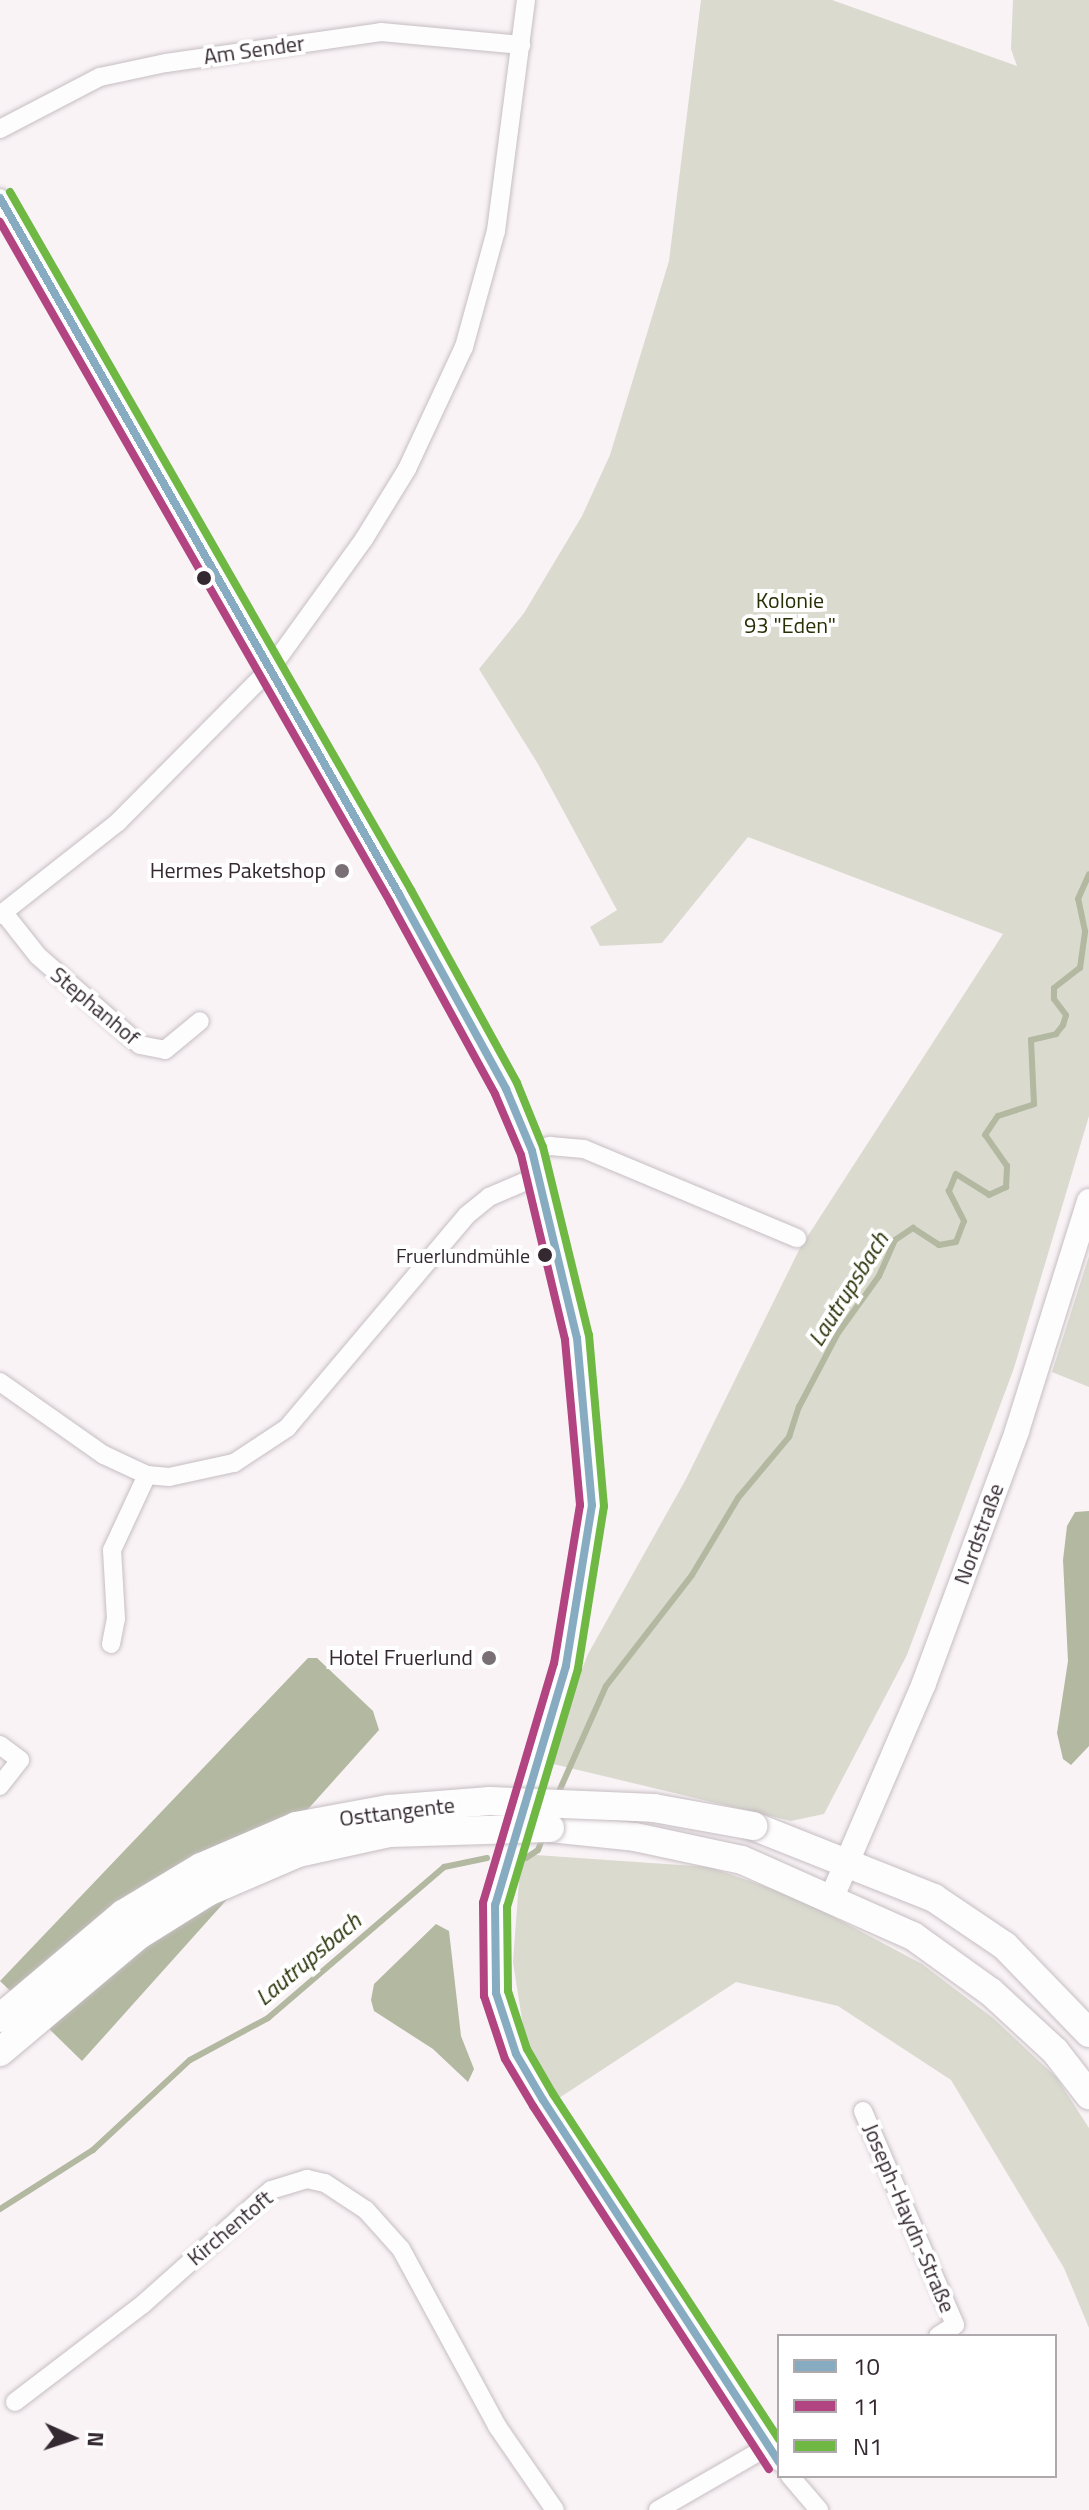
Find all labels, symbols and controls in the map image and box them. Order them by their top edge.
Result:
street label: Am Sender [202,30,306,70]
unlabelled marker [196,570,212,586]
park label: Kolonie 93 "Eden" [744,587,836,638]
place label: Hermes Paketshop [150,858,326,884]
marker: Hermes Paketshop [333,862,351,880]
street label: Stephanhof [45,961,145,1051]
water label: Lautrupsbach [802,1227,894,1351]
place label: Fruerlundmühle [396,1243,530,1267]
marker: Fruerlundmühle [537,1247,553,1263]
street label: Nordstraße [949,1480,1009,1588]
place label: Hotel Fruerlund [329,1645,473,1671]
marker: Hotel Fruerlund [480,1649,498,1667]
street label: Osttangente [338,1792,456,1832]
water label: Lautrupsbach [249,1906,367,2012]
street label: Joseph-Haydn-Straße [857,2120,961,2316]
street label: Kirchentoft [182,2185,278,2271]
legend [777,2334,1057,2478]
text: 10 [853,2348,880,2384]
text: 11 [853,2388,880,2424]
north arrow [32,2398,112,2478]
text: N1 [853,2428,883,2464]
text: N [79,2431,113,2448]

